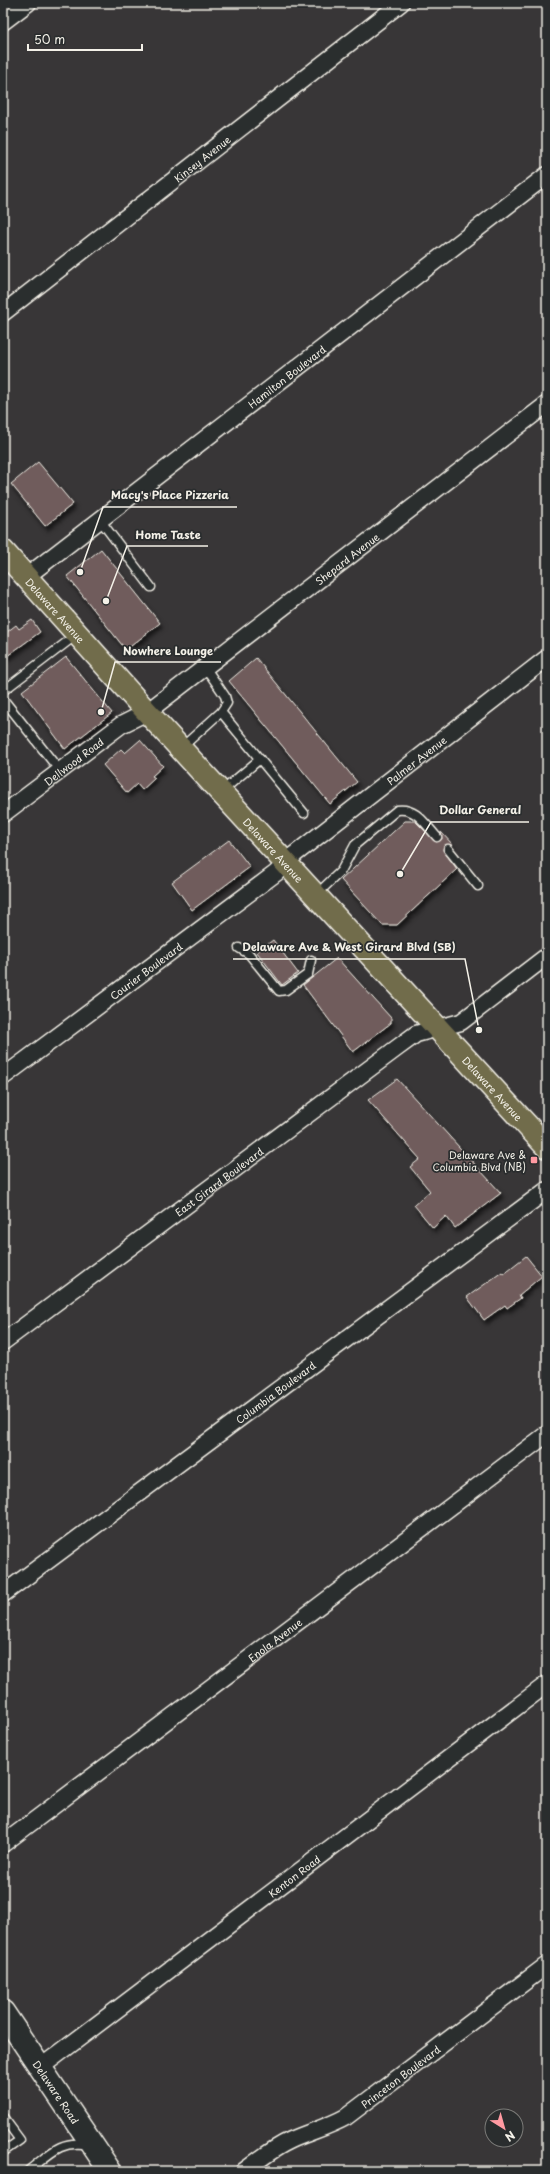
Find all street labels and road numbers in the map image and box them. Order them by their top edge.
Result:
street label: Kinsey Avenue [170,131,234,185]
street label: Hamilton Boulevard [244,341,329,411]
street label: Shepard Avenue [312,528,382,588]
street label: Delaware Avenue [23,574,89,646]
street label: Palmer Avenue [383,732,449,788]
street label: Dellwood Road [40,733,106,789]
street label: Delaware Avenue [240,814,307,886]
street label: Courier Boulevard [106,938,185,1003]
street label: Delaware Avenue [459,1053,527,1124]
street label: East Girard Boulevard [171,1143,266,1219]
street label: Columbia Boulevard [232,1357,318,1427]
street label: Enola Avenue [244,1614,305,1665]
street label: Kenton Road [265,1851,323,1900]
street label: Princeton Boulevard [357,2041,443,2111]
street label: Delaware Road [30,2057,83,2127]

